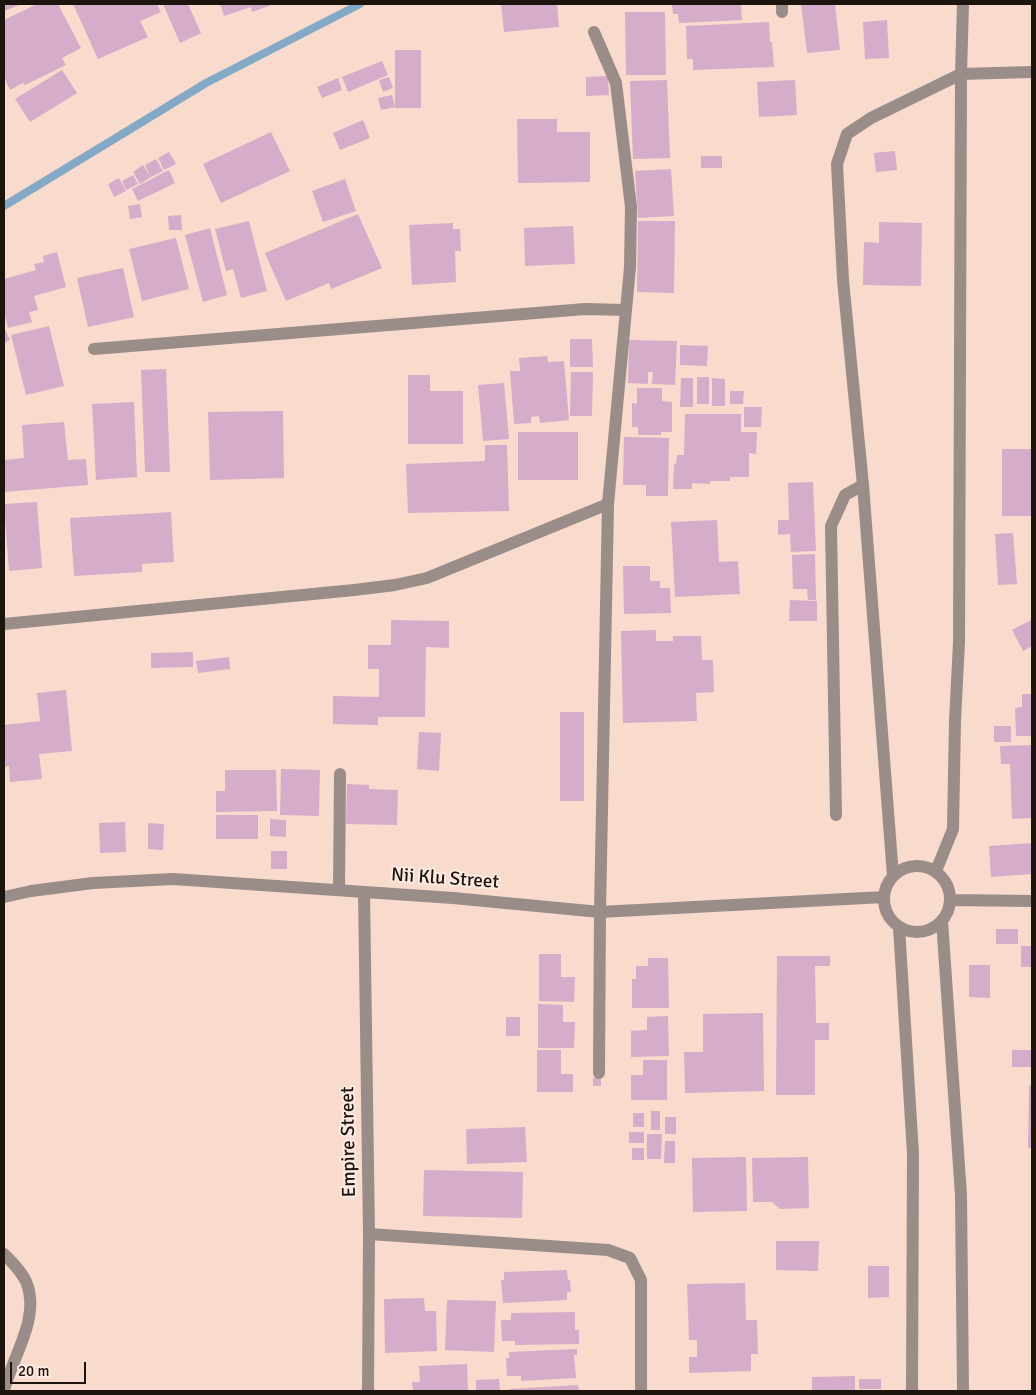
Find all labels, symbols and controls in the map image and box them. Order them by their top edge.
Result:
street label: Nii Klu Street [390,864,500,894]
street label: Empire Street [337,1086,361,1198]
scale bar [12,1352,89,1384]
text: 20 m [18,1362,49,1380]

